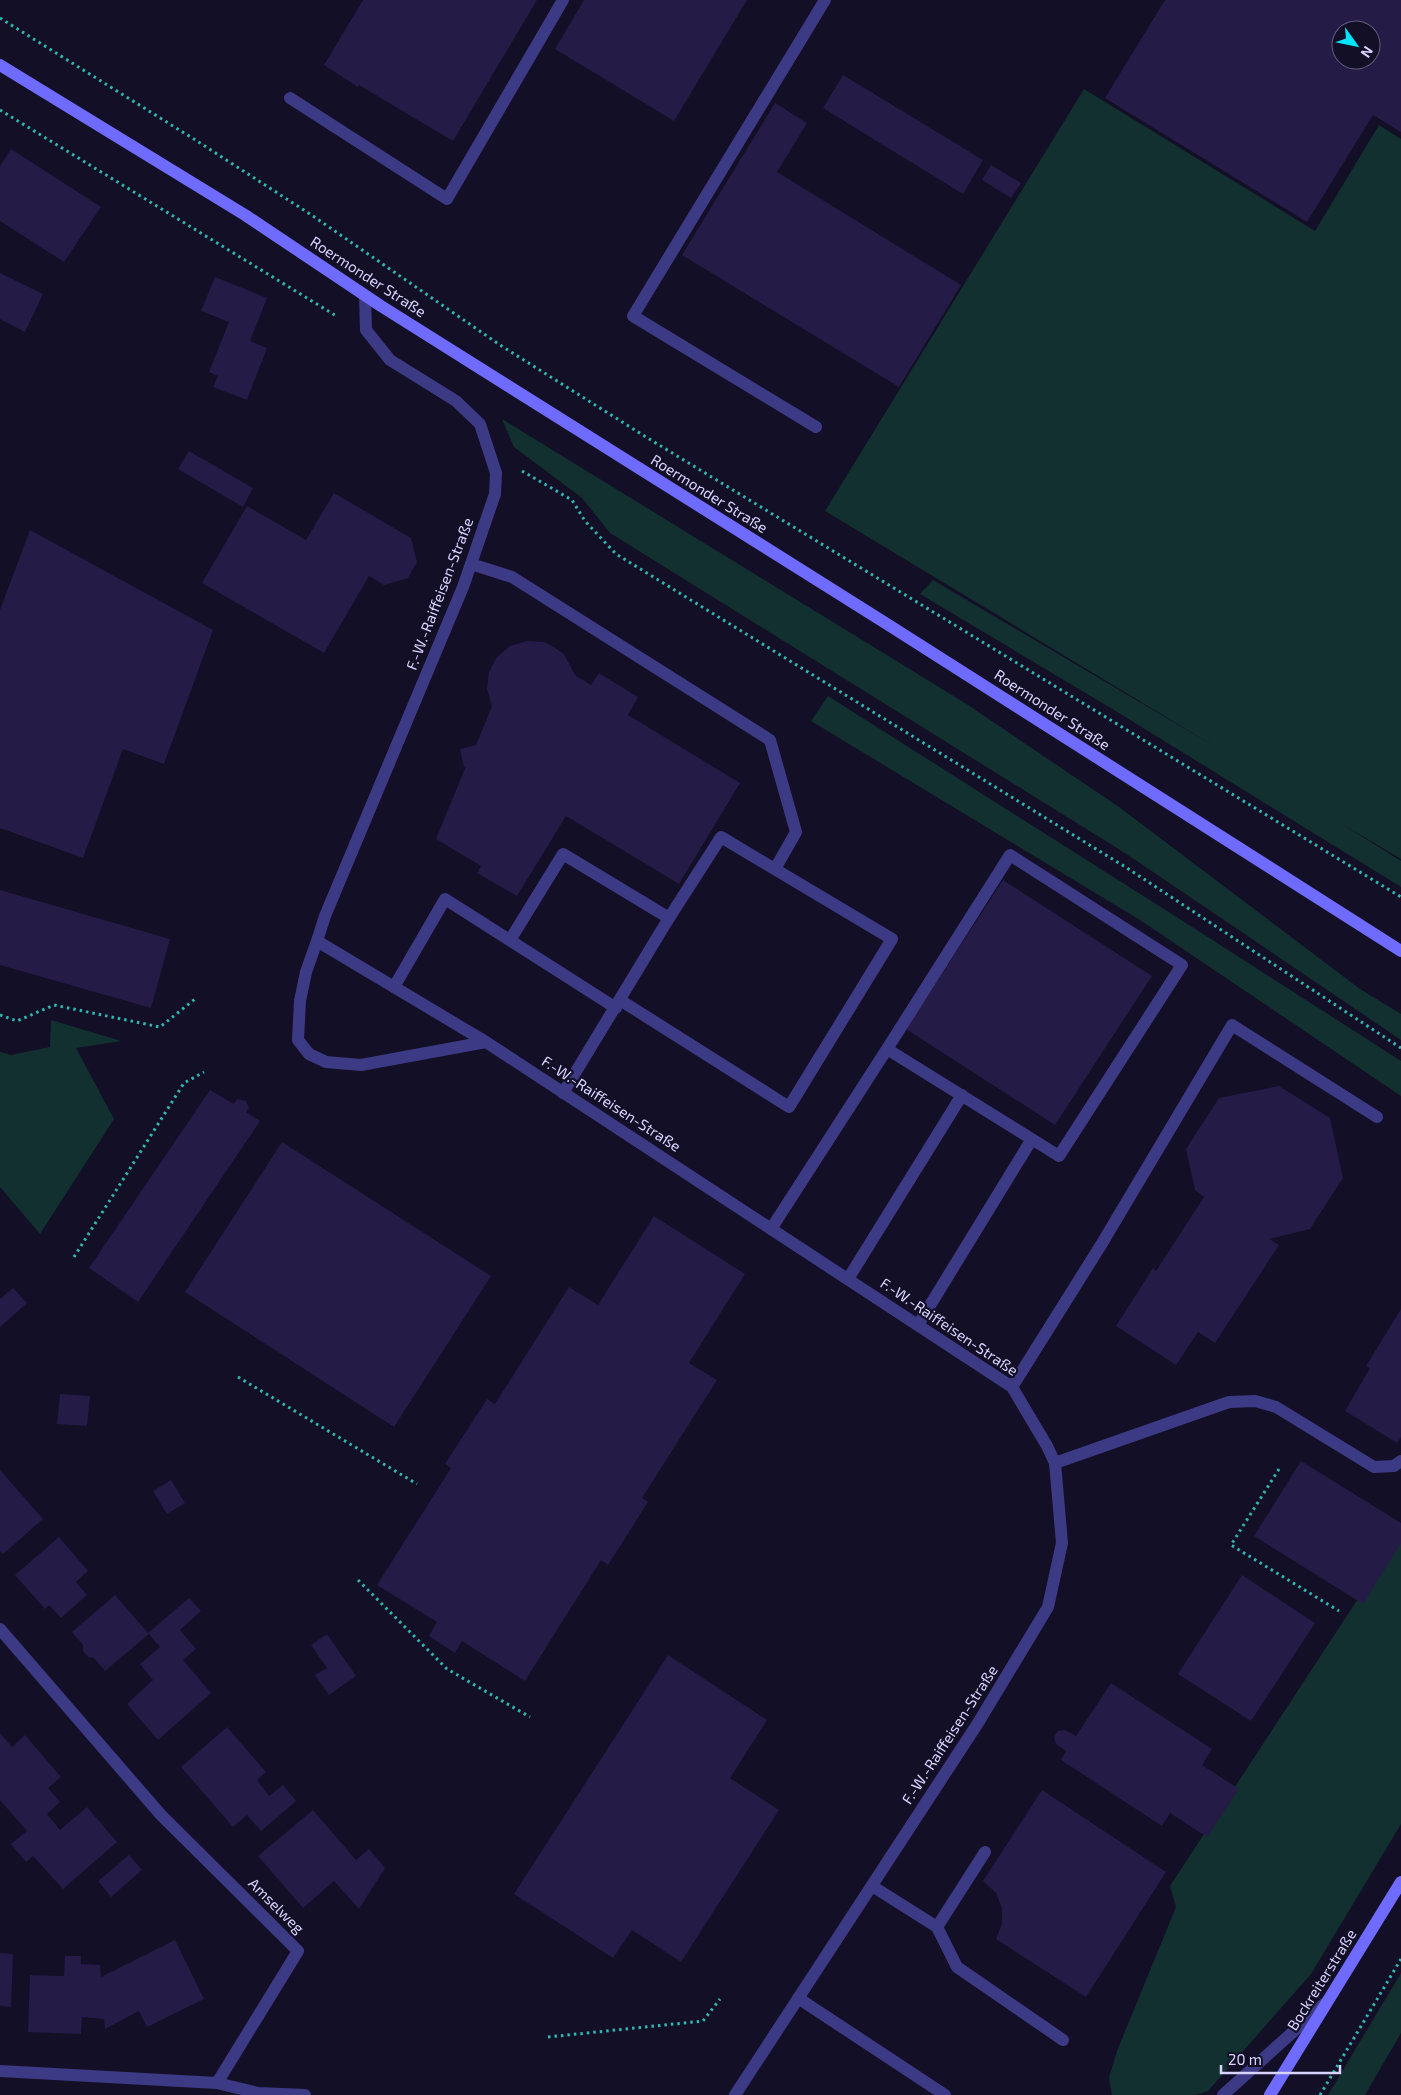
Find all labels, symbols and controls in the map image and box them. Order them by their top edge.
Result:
north arrow [1331,20,1381,70]
text: N [1357,43,1377,61]
street label: Roermonder Straße [307,232,430,320]
street label: Roermonder Straße [648,450,771,536]
street label: F.-W.-Raiffeisen-Straße [402,515,476,672]
street label: Roermonder Straße [991,665,1114,753]
street label: F.-W.-Raiffeisen-Straße [539,1052,684,1155]
street label: F.-W.-Raiffeisen-Straße [877,1273,1022,1379]
street label: F.-W.-Raiffeisen-Straße [898,1662,1001,1807]
street label: Amselweg [245,1874,309,1937]
street label: Bockreiterstraße [1283,1926,1360,2033]
scale bar [1221,2042,1340,2074]
text: 20 m [1228,2050,1262,2068]

